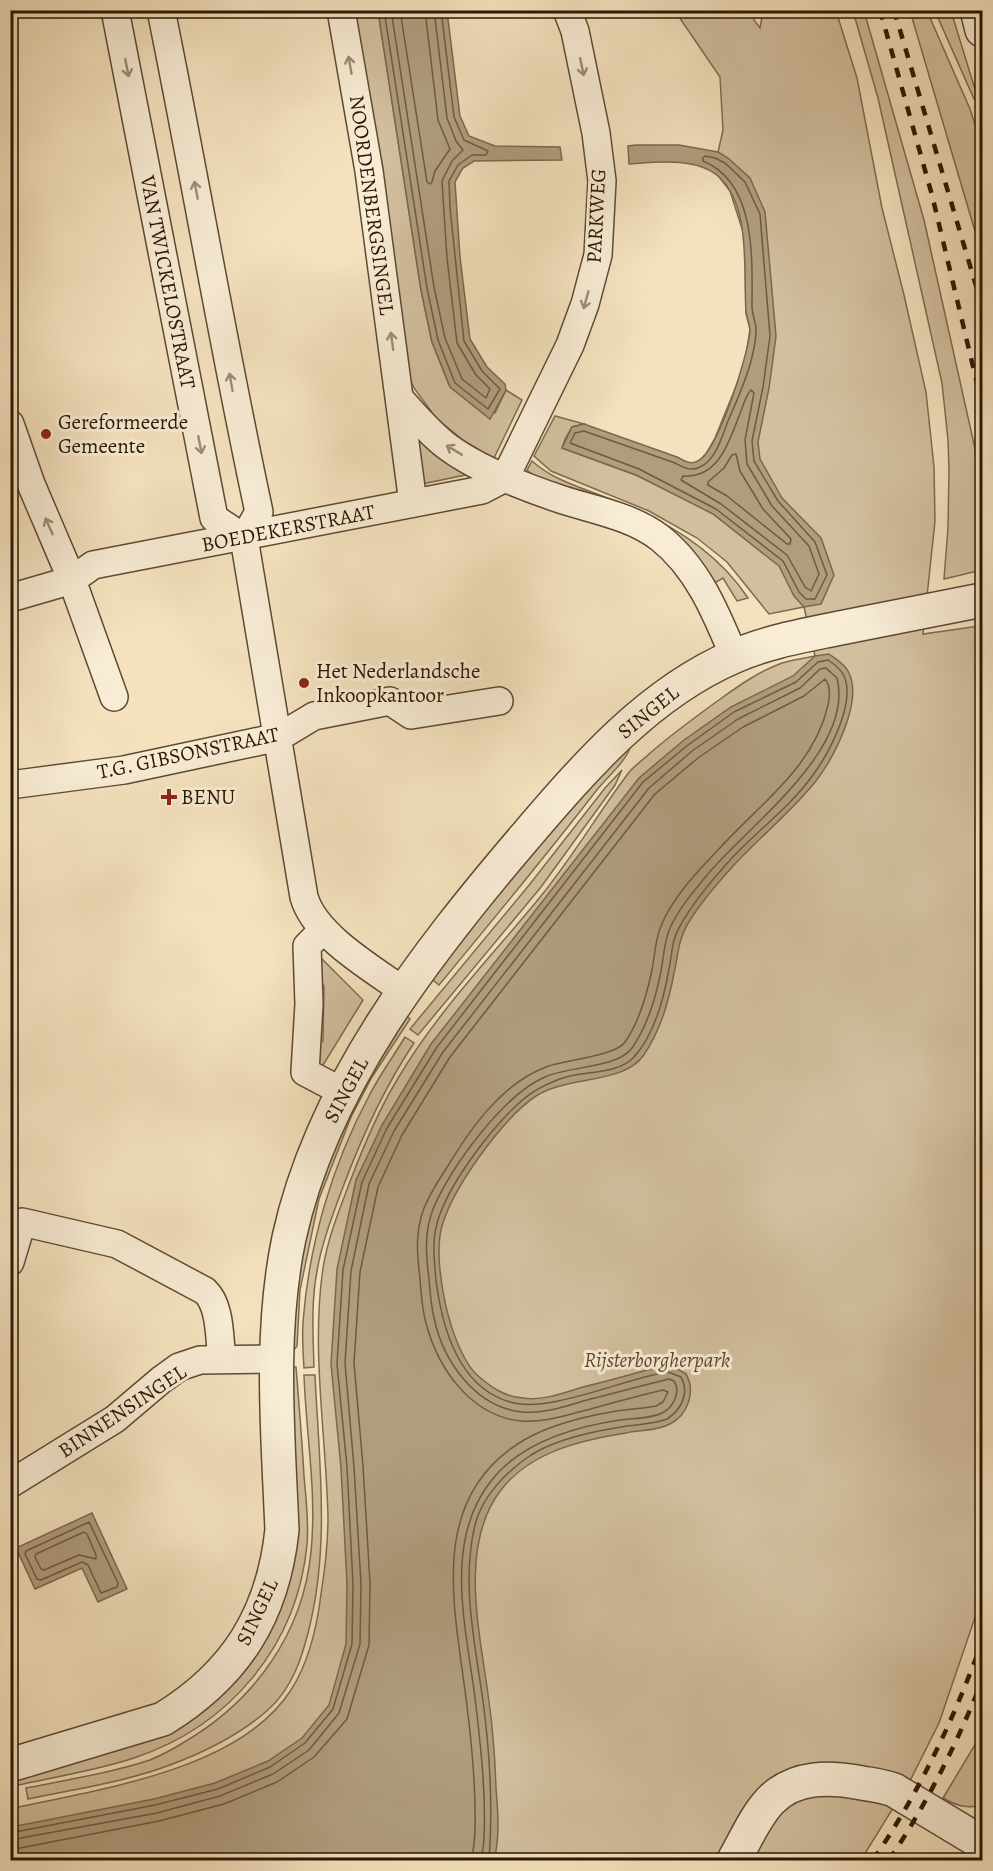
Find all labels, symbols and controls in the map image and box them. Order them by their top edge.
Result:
one-way arrow [345,56,356,76]
one-way arrow [577,57,588,76]
one-way arrow [122,58,133,77]
street label: NOORDENBERGSINGEL [343,93,401,317]
street label: PARKWEG [580,168,612,264]
street label: VAN TWICKELOSTRAAT [133,172,203,392]
one-way arrow [190,180,201,200]
one-way arrow [580,291,591,310]
one-way arrow [386,332,397,352]
one-way arrow [225,372,236,392]
place label: Gereformeerde Gemeente [58,408,188,460]
marker: Gereformeerde Gemeente [39,427,53,441]
one-way arrow [195,435,206,454]
one-way arrow [446,444,463,456]
street label: BOEDEKERSTRAAT [199,497,378,559]
one-way arrow [43,517,55,535]
place label: Het Nederlandsche Inkoopkantoor [316,657,480,709]
marker: Het Nederlandsche Inkoopkantoor [297,676,311,690]
street label: SINGEL [612,679,685,745]
street label: T.G. GIBSONSTRAAT [95,720,282,786]
place label: BENU [181,783,235,811]
marker: BENU [162,790,176,804]
street label: SINGEL [317,1052,375,1128]
park label: Rijsterborgherpark [584,1346,730,1374]
street label: BINNENSINGEL [53,1358,192,1464]
street label: SINGEL [229,1574,285,1650]

